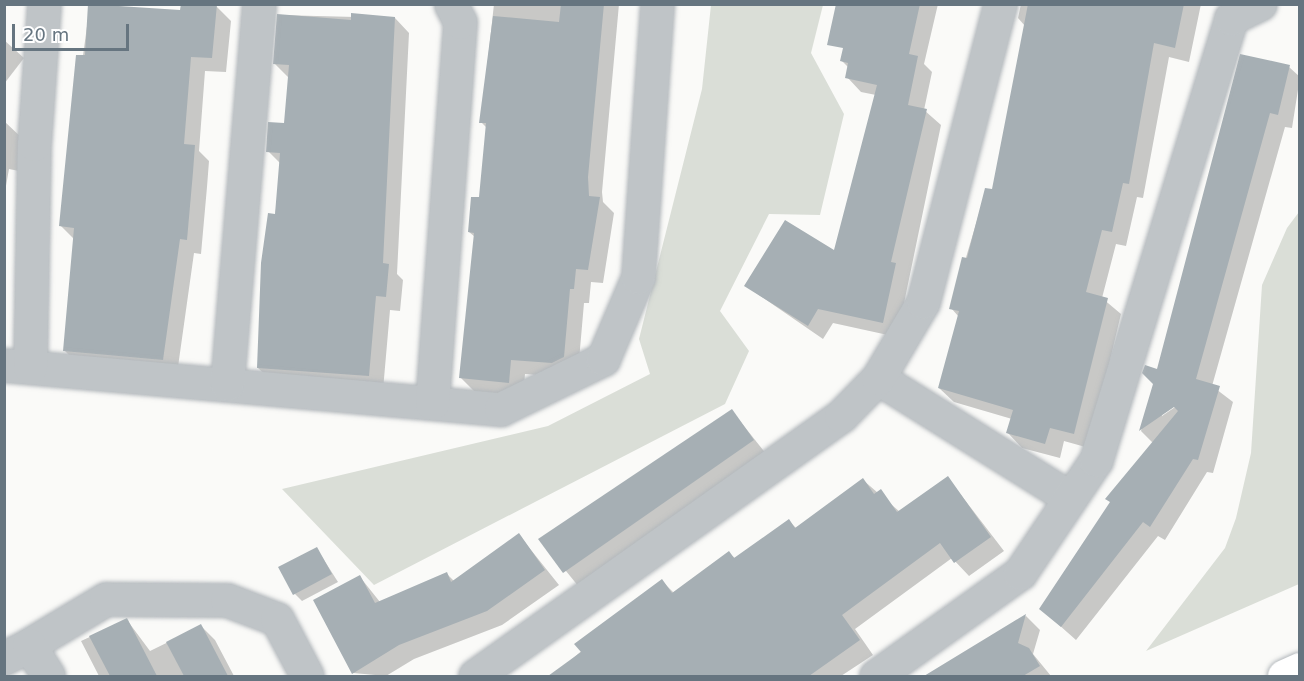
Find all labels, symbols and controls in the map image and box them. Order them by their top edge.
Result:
scale bar [15,12,132,50]
text: 20 m [23,24,69,45]

